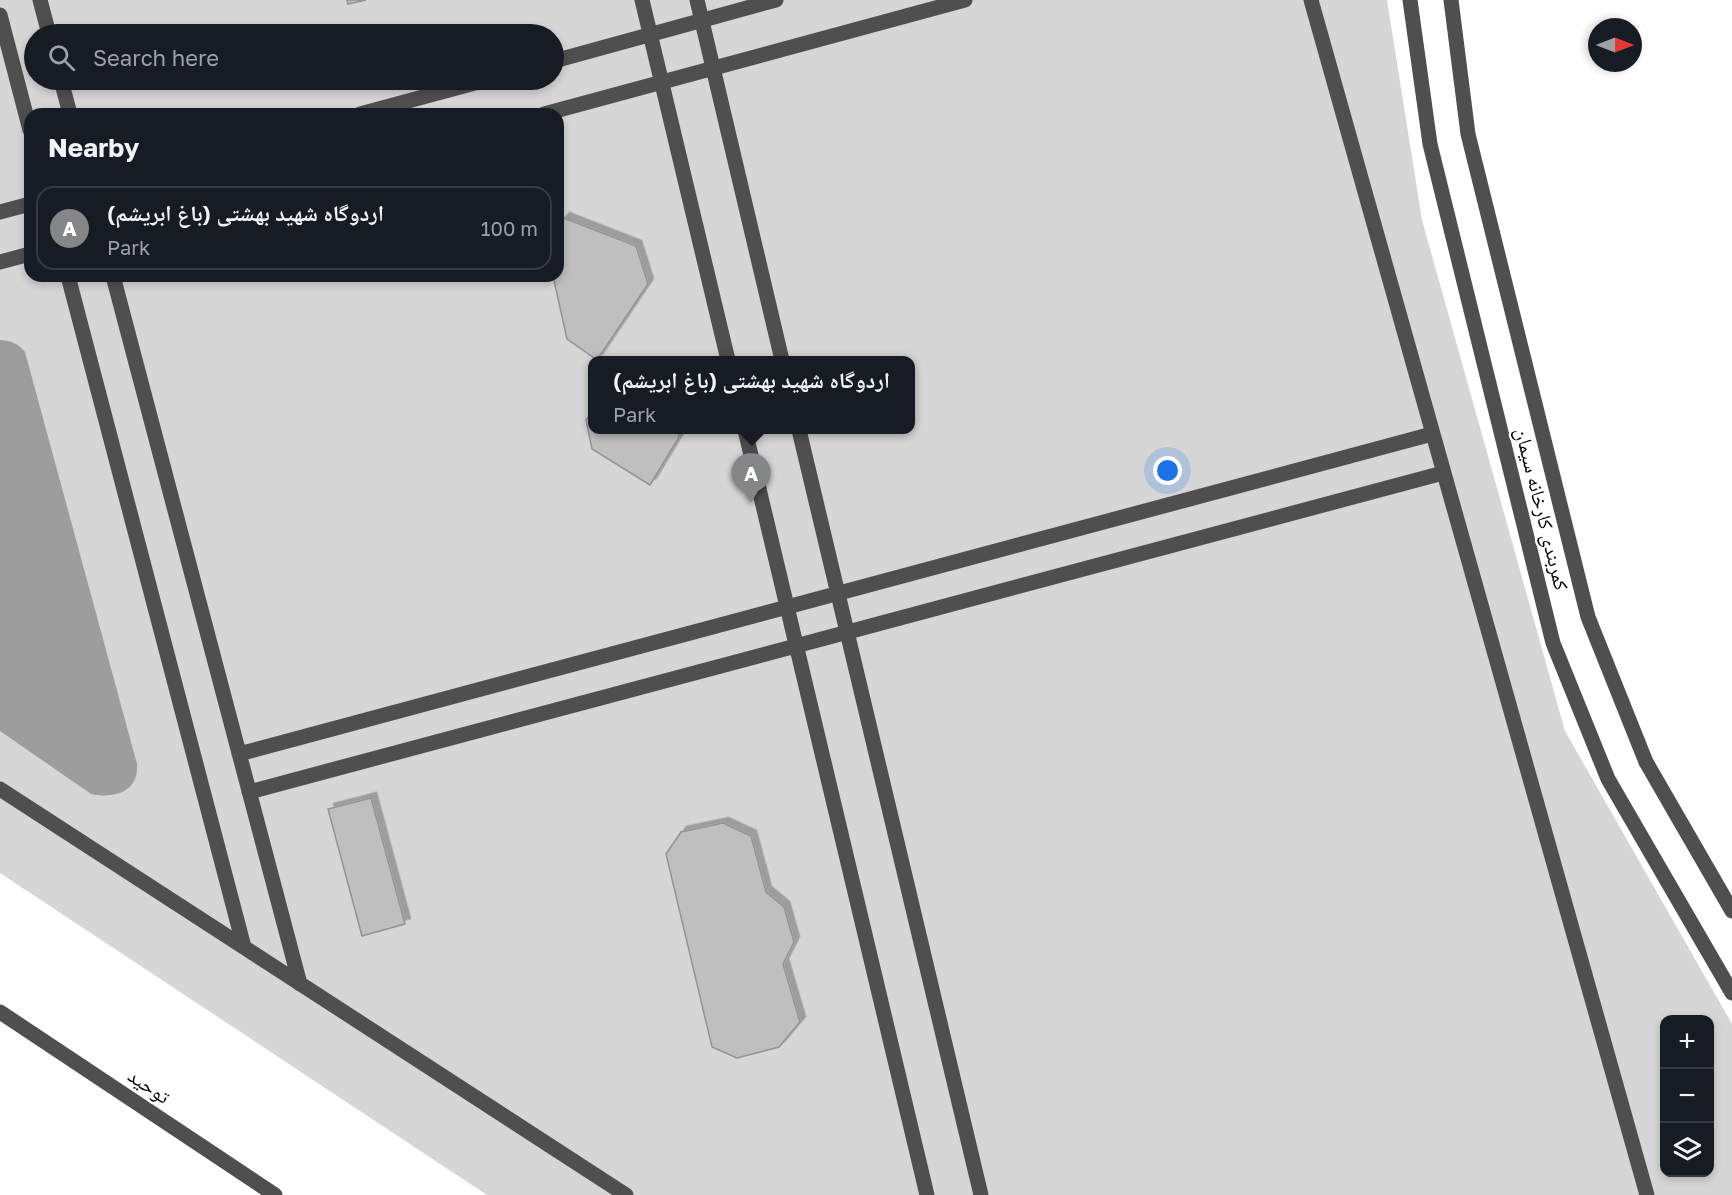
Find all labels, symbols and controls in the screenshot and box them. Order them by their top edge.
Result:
north arrow [1588,18,1642,72]
search box [24,24,564,90]
icon: search [45,41,78,74]
text: Search here [93,44,219,71]
text: Nearby [48,132,139,163]
text: اردوگاه شهید بهشتی (باغ ابریشم) [107,199,384,226]
text: A [62,216,77,240]
text: 100 m [481,216,538,240]
text: Park [107,235,150,259]
popup [588,356,915,434]
text: اردوگاه شهید بهشتی (باغ ابریشم) [613,366,890,393]
text: Park [613,402,656,426]
street label: کمربندی کارخانه سیمان [1510,425,1575,593]
pin: A [732,454,771,503]
your location [1153,456,1182,485]
map controls [1660,1015,1714,1177]
button: + [1660,1015,1714,1069]
street label: توحید [124,1062,175,1108]
button: − [1660,1069,1714,1123]
button: layers [1660,1123,1714,1177]

